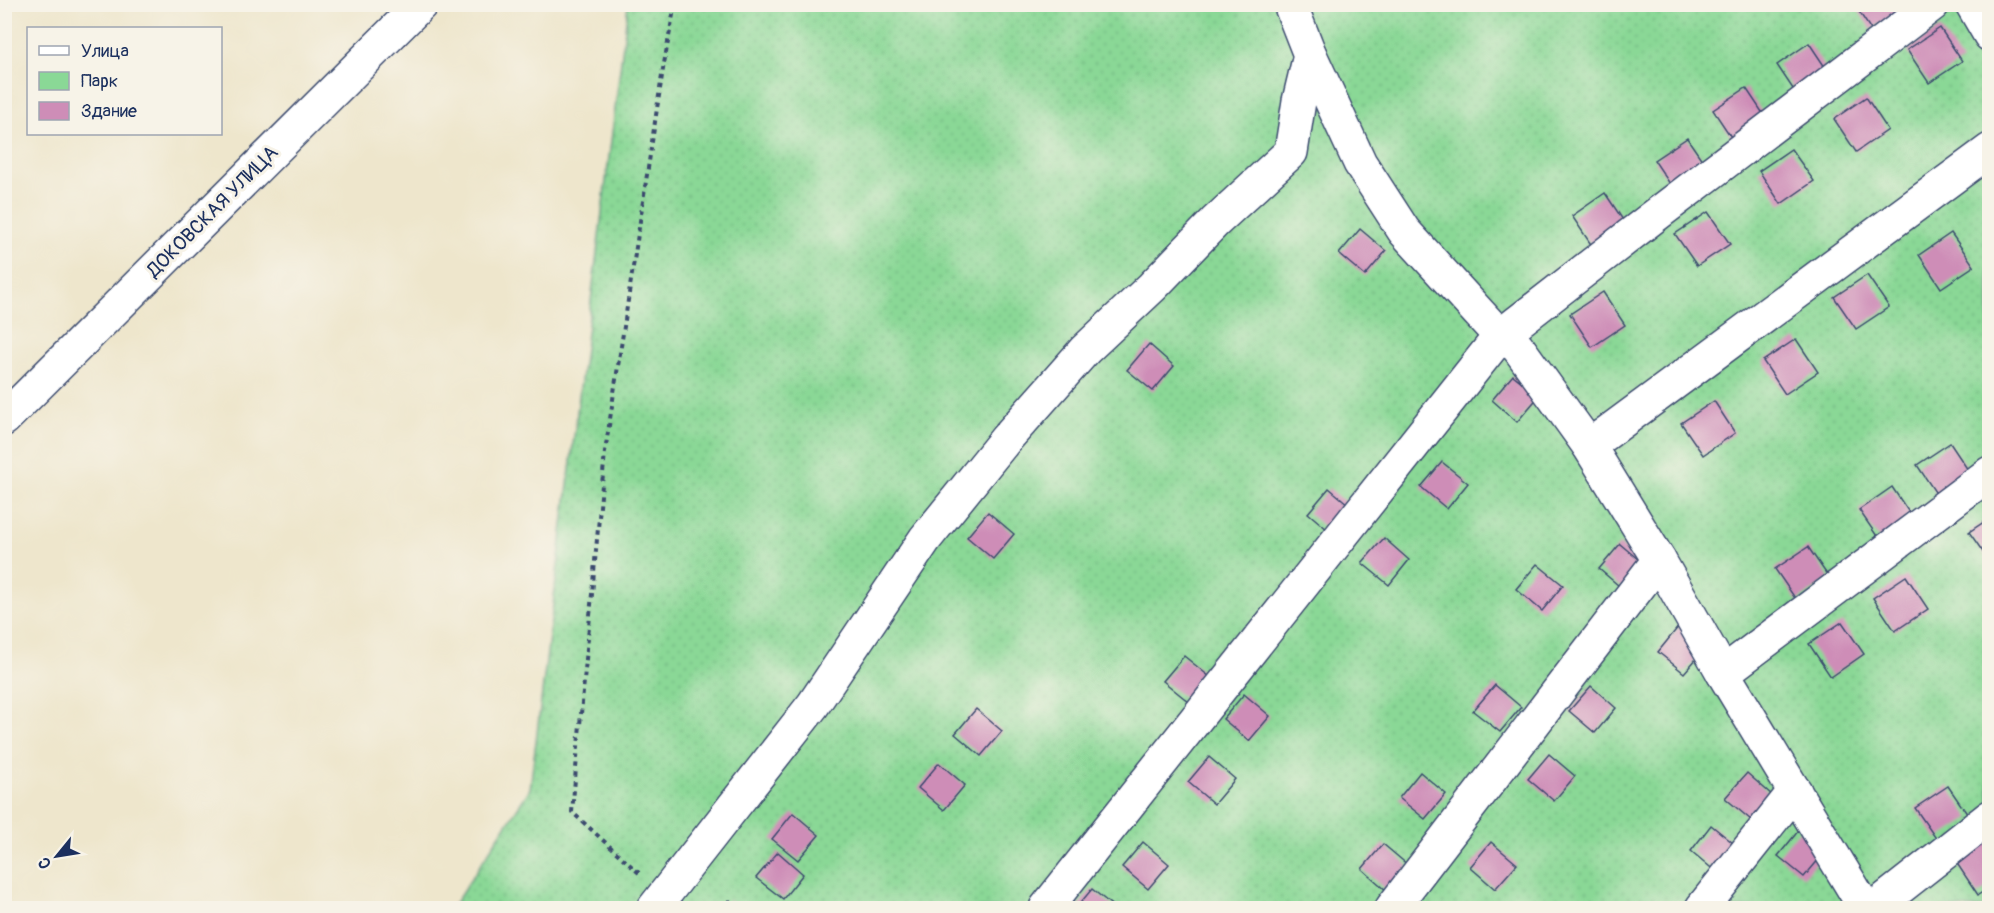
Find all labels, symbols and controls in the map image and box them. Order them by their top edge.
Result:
legend [27,27,222,135]
text: Улица [81,40,129,63]
text: Парк [81,70,118,93]
text: Здание [81,100,137,123]
street label: ДОКОВСКАЯ УЛИЦА [141,140,283,283]
north arrow [27,826,87,886]
text: С [34,854,56,872]

